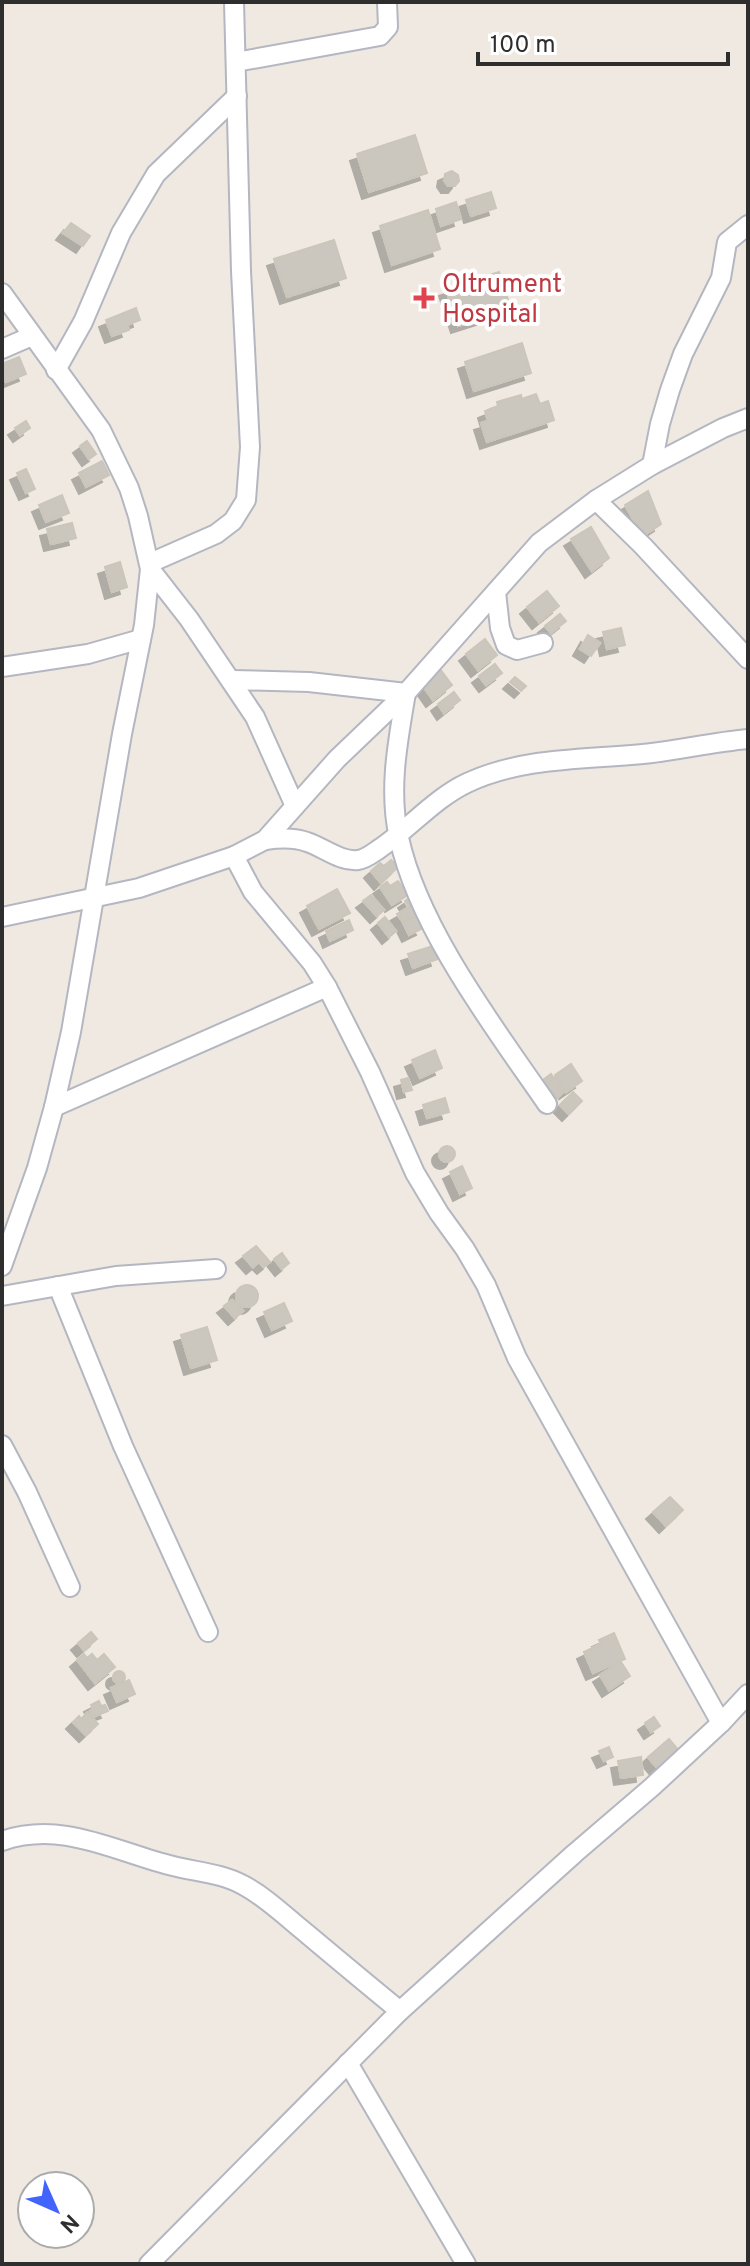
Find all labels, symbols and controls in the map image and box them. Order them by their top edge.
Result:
scale bar [478,16,728,66]
text: 100 m [490,31,556,61]
place label: Oltrument Hospital [442,269,562,332]
marker: Oltrument Hospital [413,287,435,309]
north arrow [16,2170,96,2250]
text: N [53,2207,84,2238]

